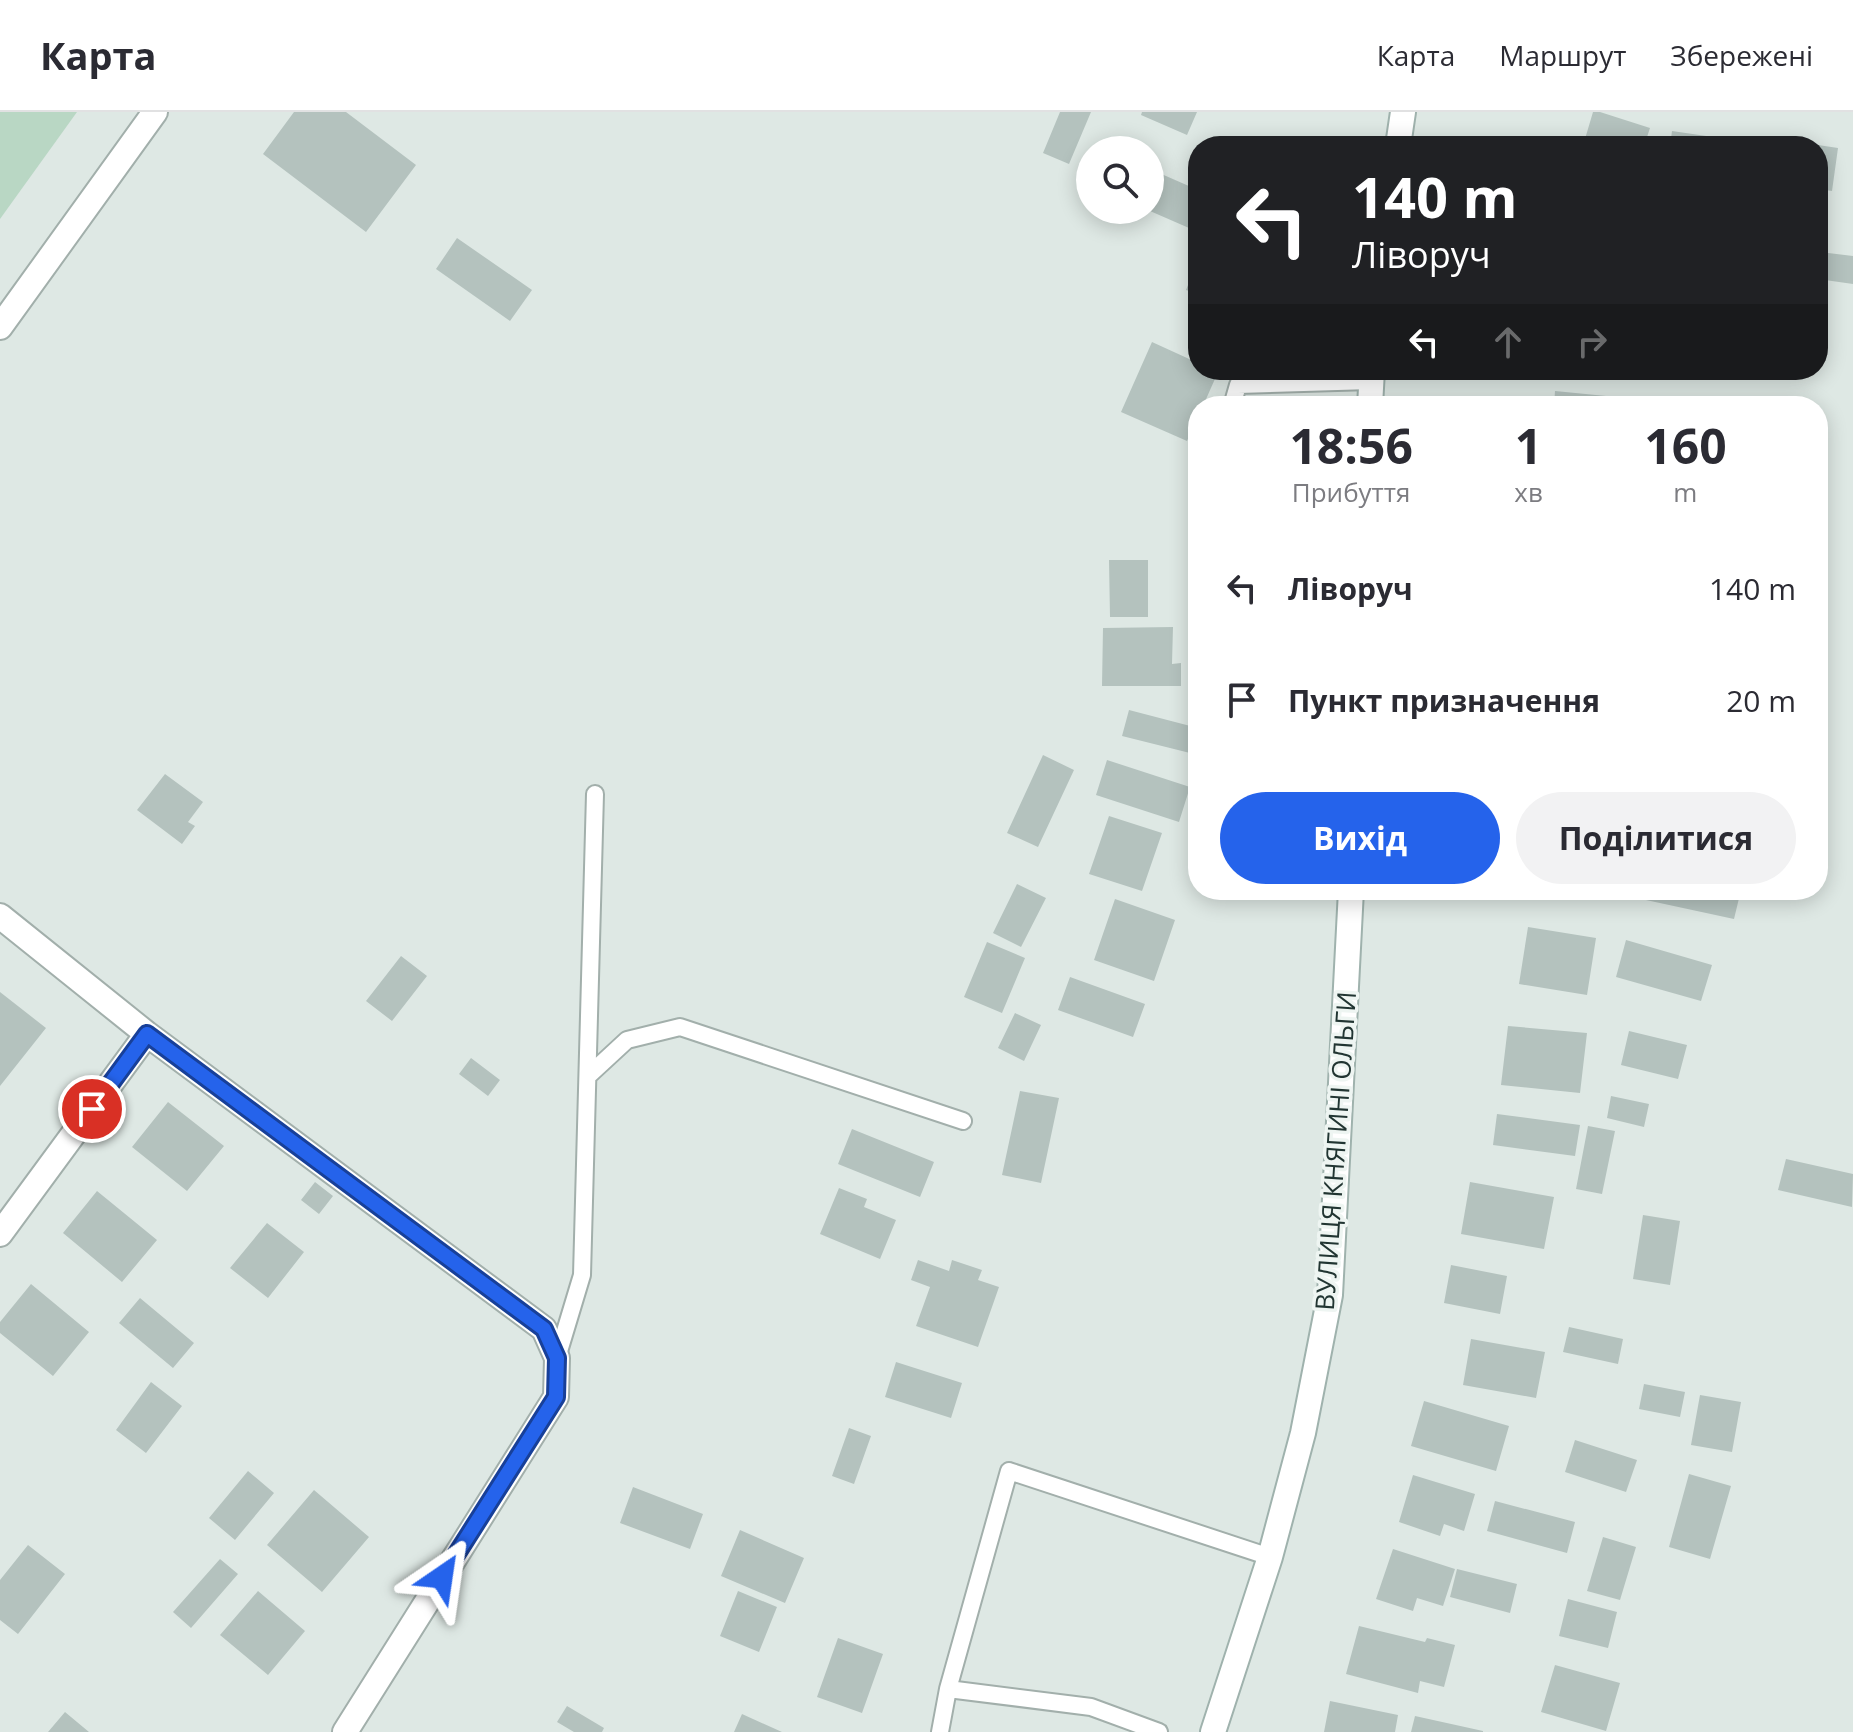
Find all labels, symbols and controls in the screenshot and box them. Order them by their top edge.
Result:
text: Карта [40,29,157,81]
text: Карта [1377,36,1455,74]
text: Маршрут [1499,36,1626,74]
text: Збережені [1670,36,1813,74]
map controls [1076,136,1164,224]
button: search [1076,136,1164,224]
text: 140 m [1352,158,1518,234]
icon: left [1220,168,1324,272]
text: Ліворуч [1352,230,1491,279]
icon: left [1402,320,1446,364]
icon: ahead [1486,320,1530,364]
icon: right [1570,320,1614,364]
text: 18:56 [1289,413,1413,478]
text: 1 [1515,413,1542,478]
text: 160 [1644,413,1727,478]
text: Прибуття [1292,474,1411,510]
text: хв [1514,474,1543,510]
text: m [1673,474,1697,510]
icon: left [1220,566,1264,610]
text: Ліворуч [1288,568,1413,609]
text: 140 m [1709,568,1796,609]
icon: arrive [1220,678,1264,722]
text: Пункт призначення [1288,680,1600,721]
text: 20 m [1726,680,1796,721]
button: Вихід [1220,792,1500,884]
button: Поділитися [1516,792,1796,884]
street label: ВУЛИЦЯ КНЯГИНІ ОЛЬГИ [1306,990,1364,1312]
pin [58,1075,126,1143]
icon: arrive [70,1087,114,1131]
position arrow [400,1535,484,1619]

